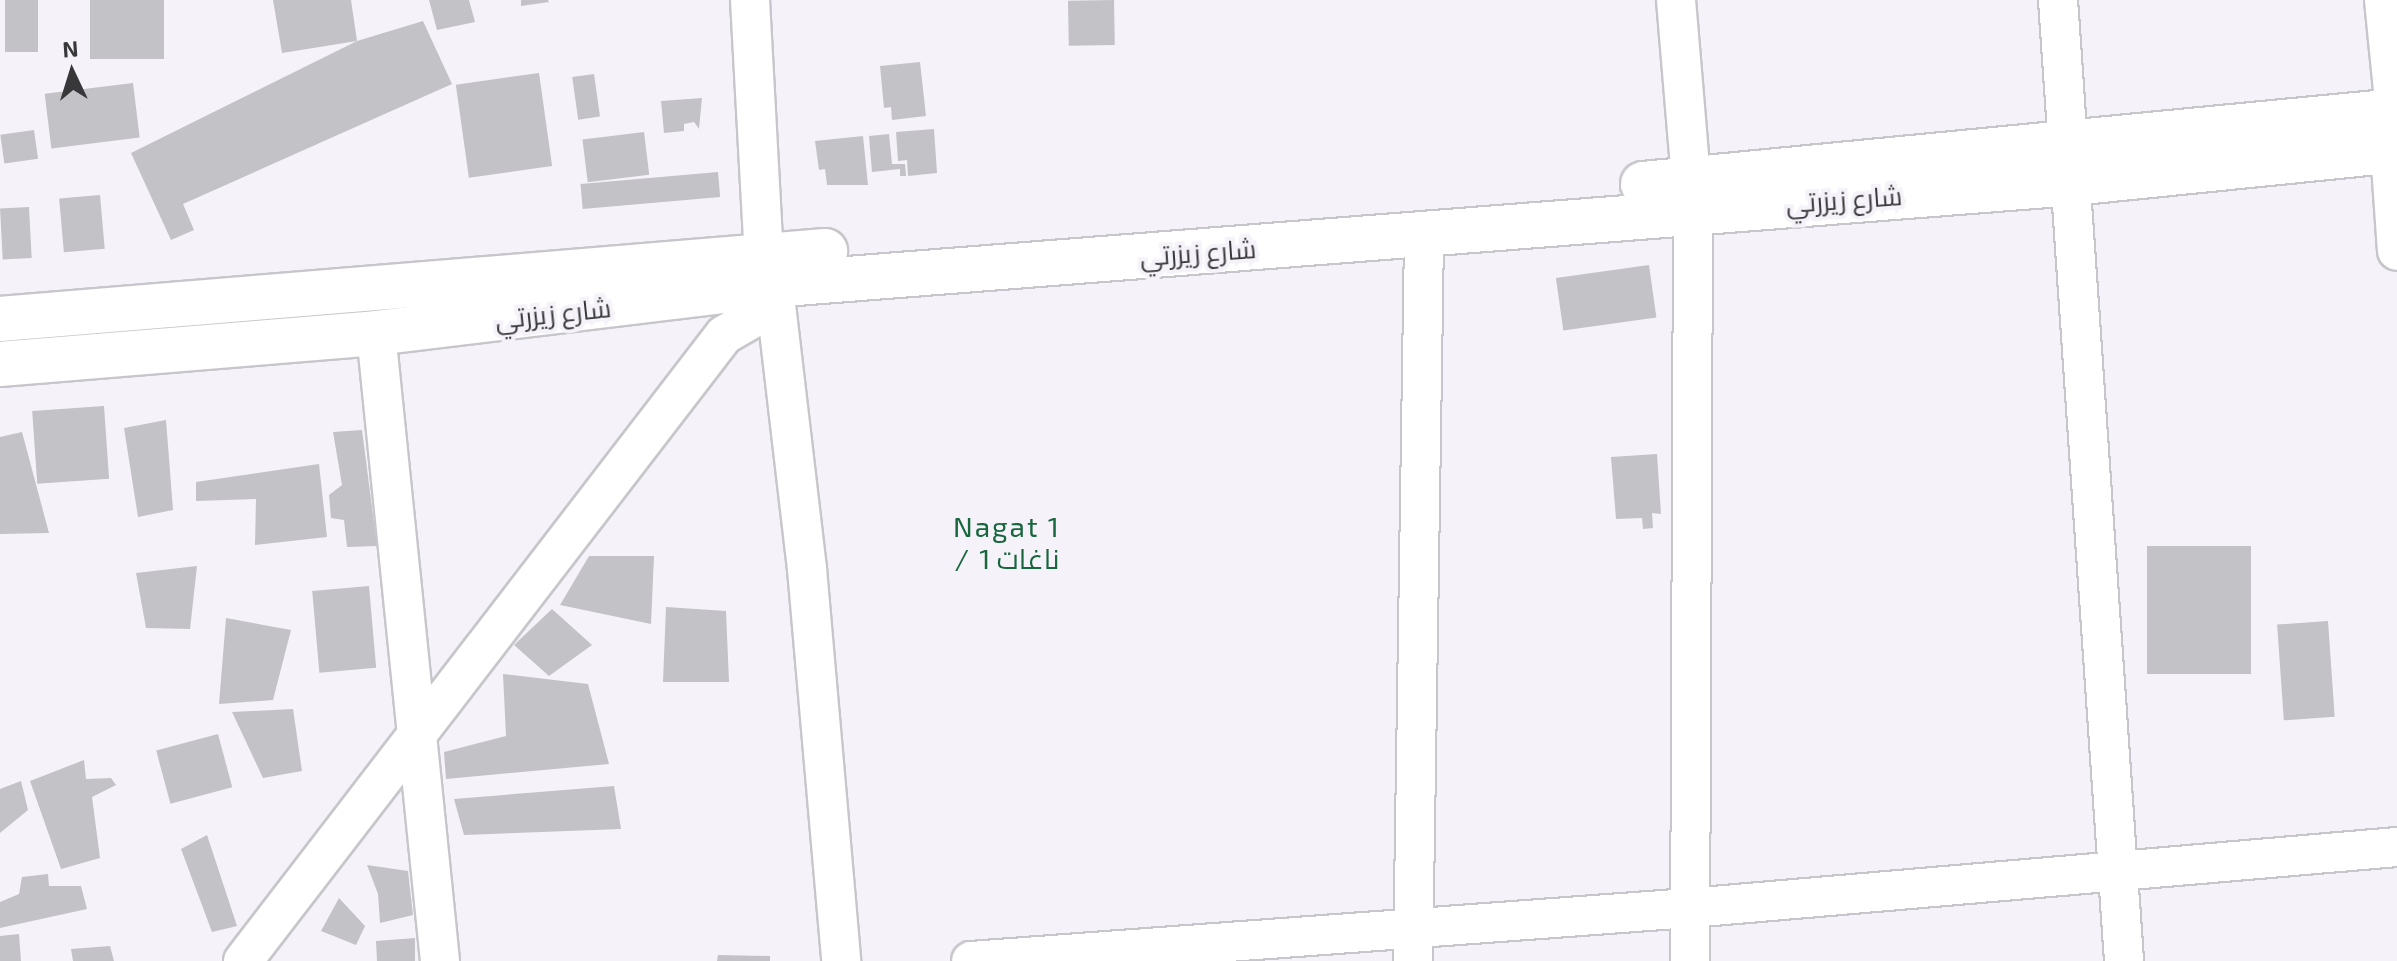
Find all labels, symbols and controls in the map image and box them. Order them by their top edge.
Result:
north arrow [32,32,112,112]
text: N [61,35,79,62]
street label: شارع زيزرتي [1785,179,1903,219]
street label: شارع زيزرتي [1139,232,1257,272]
street label: شارع زيزرتي [493,291,613,335]
district label: Nagat 1 / ناغات 1 [953,509,1061,575]

